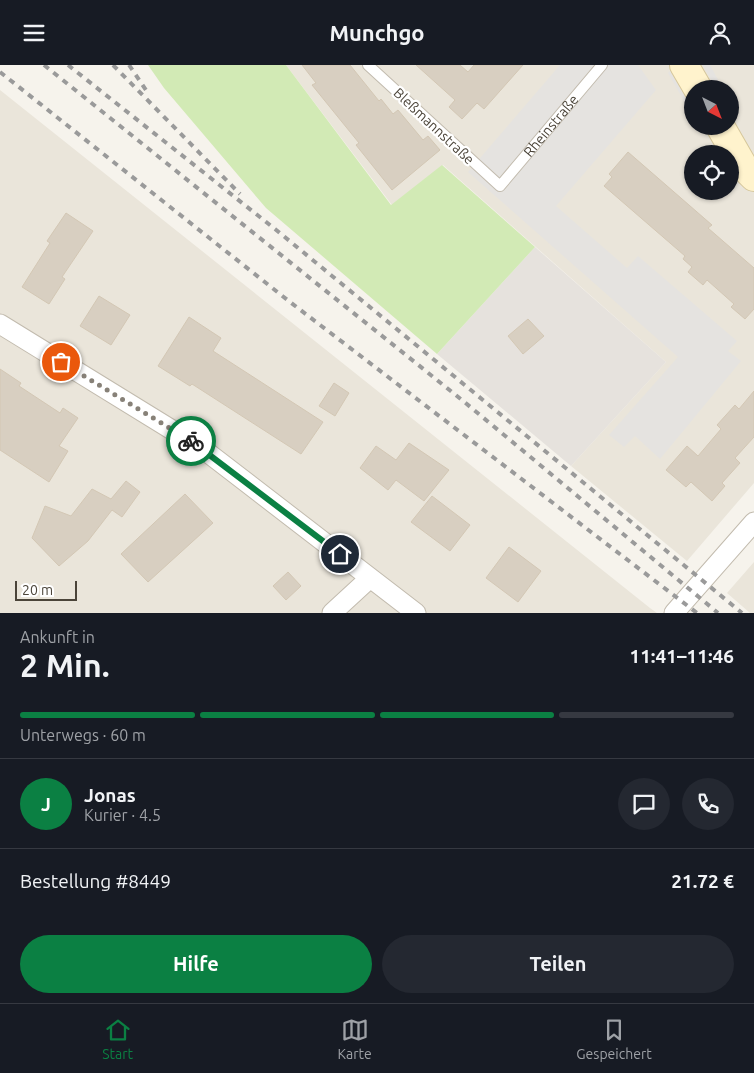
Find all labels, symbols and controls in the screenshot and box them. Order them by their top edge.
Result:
icon: menu [20,19,48,47]
icon: person [706,19,734,47]
text: Munchgo [329,20,425,45]
north arrow [684,80,739,135]
map controls [684,80,739,200]
street label: Bleßmannstraße [390,85,478,167]
street label: Rheinstraße [520,91,582,160]
button: locate [684,145,739,200]
pin [40,341,82,383]
icon: bag [47,348,75,376]
courier [166,416,216,466]
icon: bike [177,427,205,455]
pin [319,533,361,575]
icon: home [326,540,354,568]
scale bar [15,578,78,601]
text: 20 m [22,582,53,598]
text: Ankunft in [20,628,95,646]
text: 11:41–11:46 [629,645,734,667]
text: 2 Min. [20,647,110,683]
text: Unterwegs · 60 m [20,726,146,744]
button: chat [618,778,670,830]
button: phone [682,778,734,830]
text: Jonas [84,784,136,806]
text: J [41,793,51,815]
text: Kurier · 4.5 [84,806,161,824]
text: Bestellung #8449 [20,870,171,892]
text: 21.72 € [671,870,734,892]
button: Hilfe [20,935,372,993]
button: Teilen [382,935,734,993]
tab: Start [102,1016,133,1062]
tab: Karte [338,1016,372,1062]
tab: Gespeichert [576,1016,652,1062]

